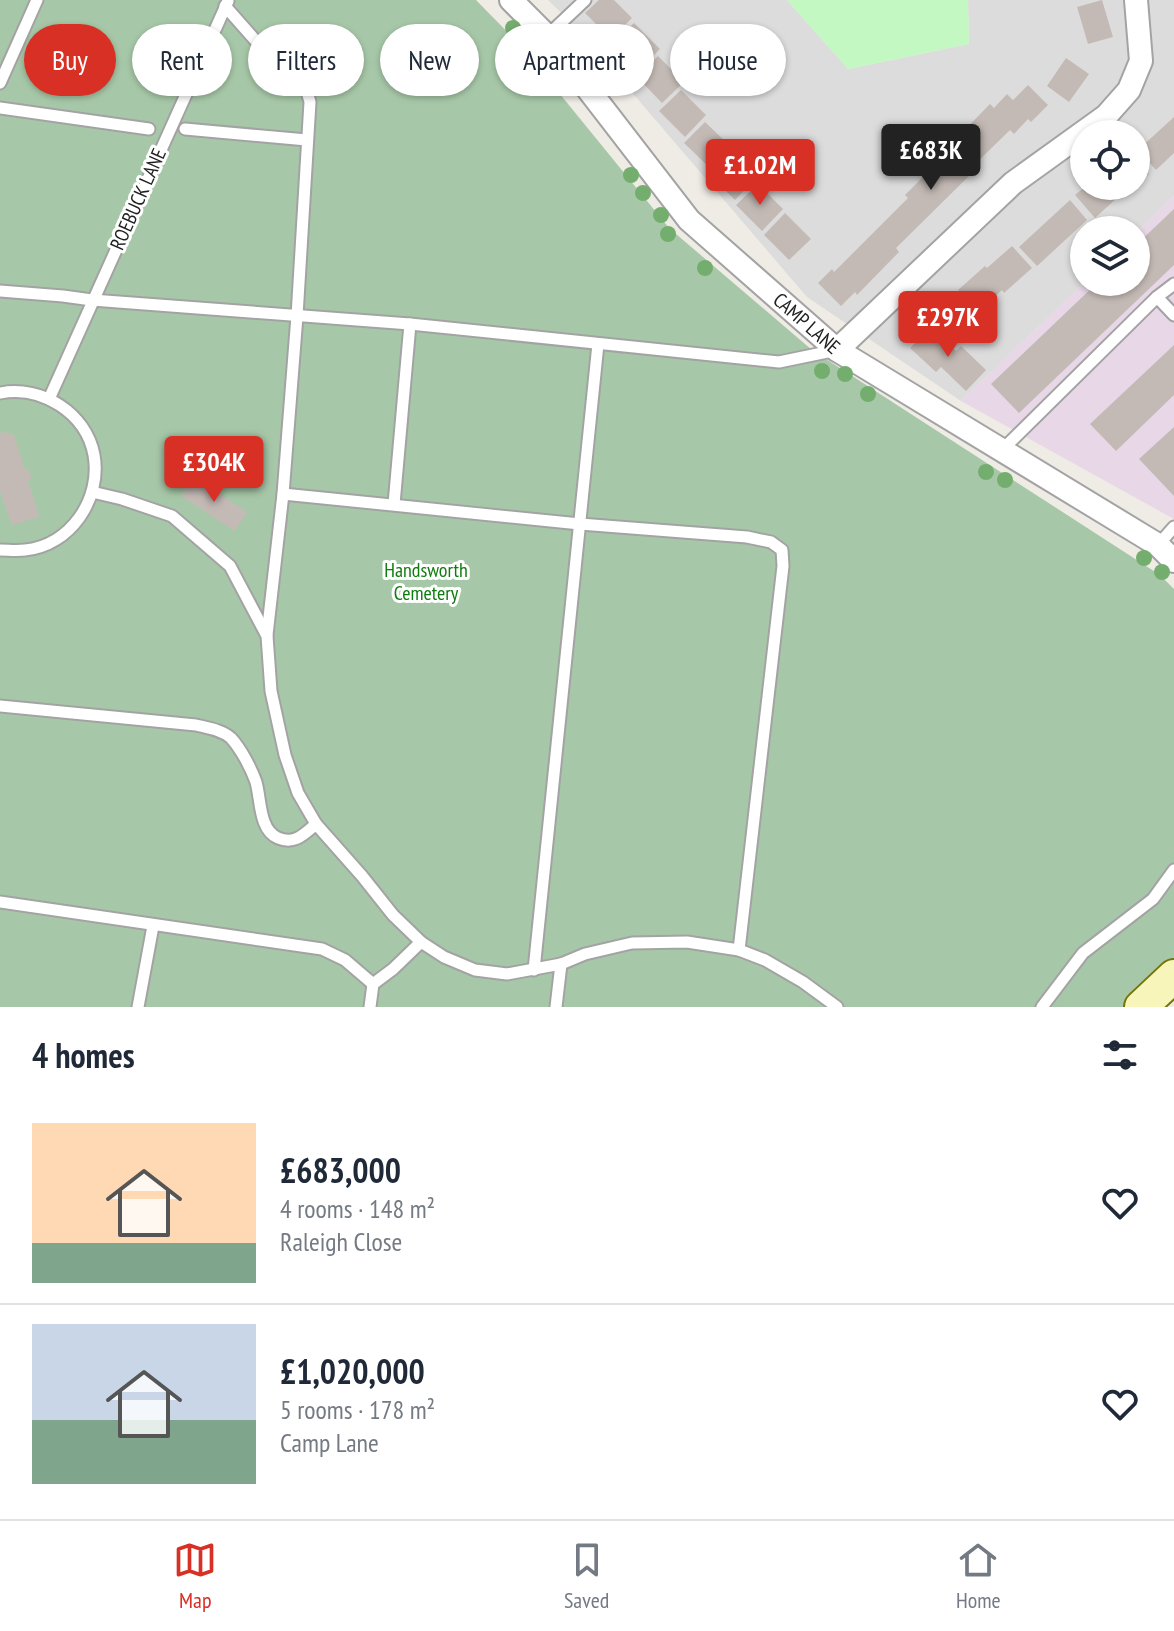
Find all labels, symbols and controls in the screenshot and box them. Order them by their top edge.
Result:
chip: Buy [24,24,116,96]
chip: Rent [132,24,232,96]
chip: Filters [248,24,364,96]
chip: New [380,24,479,96]
chip: Apartment [495,24,654,96]
chip: House [670,24,786,96]
map controls [1070,120,1150,296]
button: locate [1070,120,1150,200]
pin: £683K [875,124,987,192]
text: £683K [899,133,963,166]
pin: £1.02M [695,139,825,207]
street label: ROEBUCK LANE [104,144,172,254]
text: £1.02M [724,148,796,181]
button: layers [1070,216,1150,296]
street label: CAMP LANE [768,287,846,360]
pin: £297K [892,291,1004,359]
text: £297K [916,300,980,333]
pin: £304K [158,436,270,504]
text: £304K [182,445,246,478]
park label: Handsworth Cemetery [384,557,468,606]
text: 4 homes [32,1033,135,1077]
icon: filters [1098,1033,1142,1077]
text: £683,000 [280,1148,401,1192]
icon: home [96,1155,192,1251]
icon: heart [1098,1181,1142,1225]
text: 4 rooms · 148 m² [280,1192,435,1225]
text: Raleigh Close [280,1225,402,1258]
text: £1,020,000 [280,1349,425,1393]
icon: home [96,1356,192,1452]
icon: heart [1098,1382,1142,1426]
text: 5 rooms · 178 m² [280,1393,435,1426]
text: Camp Lane [280,1426,379,1459]
tab: Map [173,1538,217,1614]
tab: Saved [564,1538,609,1614]
tab: Home [956,1538,1001,1614]

